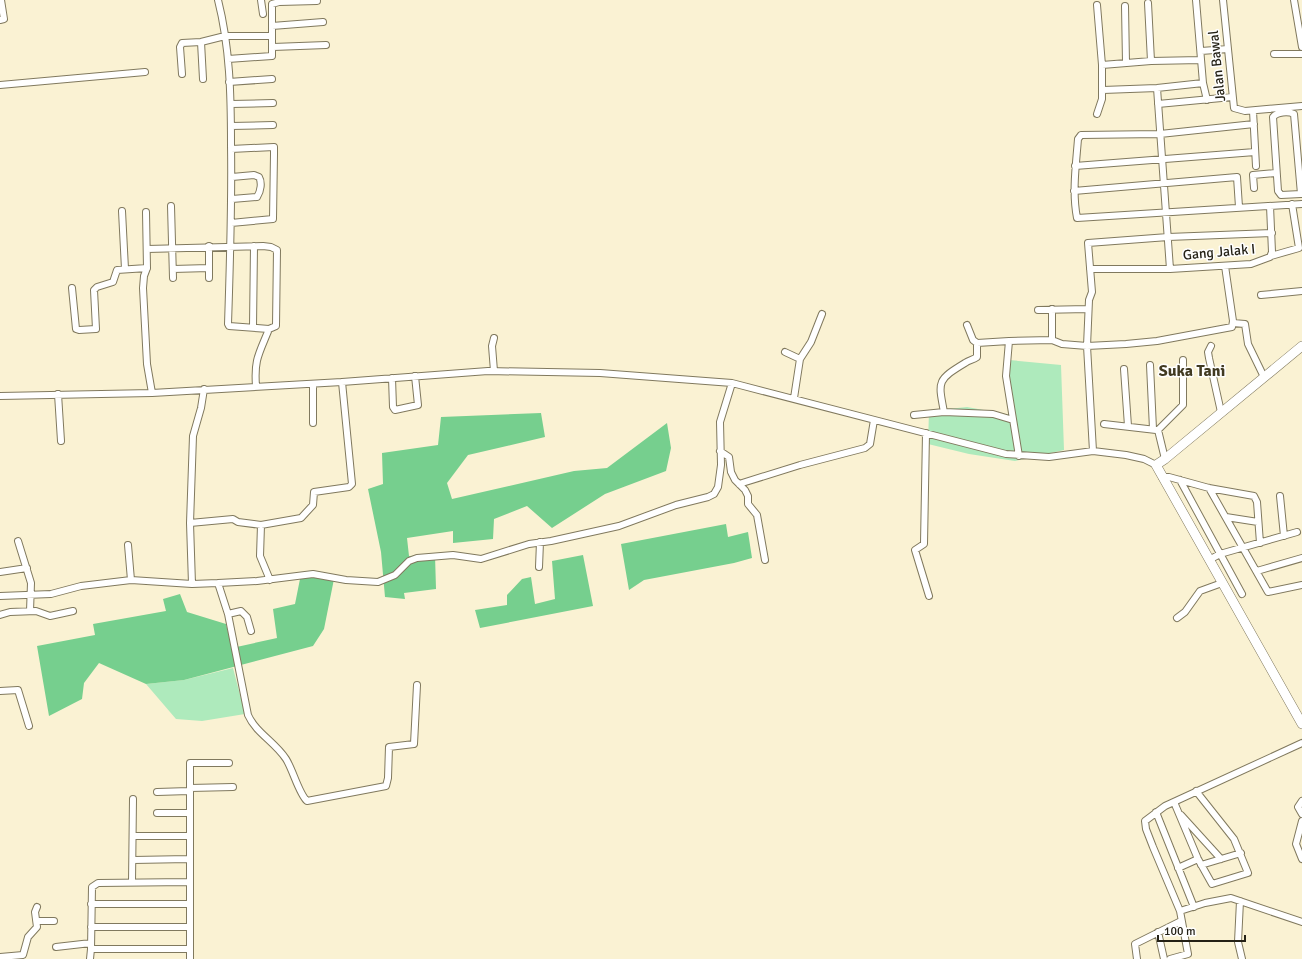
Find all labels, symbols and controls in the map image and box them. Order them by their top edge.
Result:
street label: Jalan Bawal [1205,30,1229,102]
street label: Gang Jalak I [1182,240,1256,264]
district label: Suka Tani [1159,361,1225,381]
scale bar [1158,917,1245,943]
text: 100 m [1164,924,1196,939]

